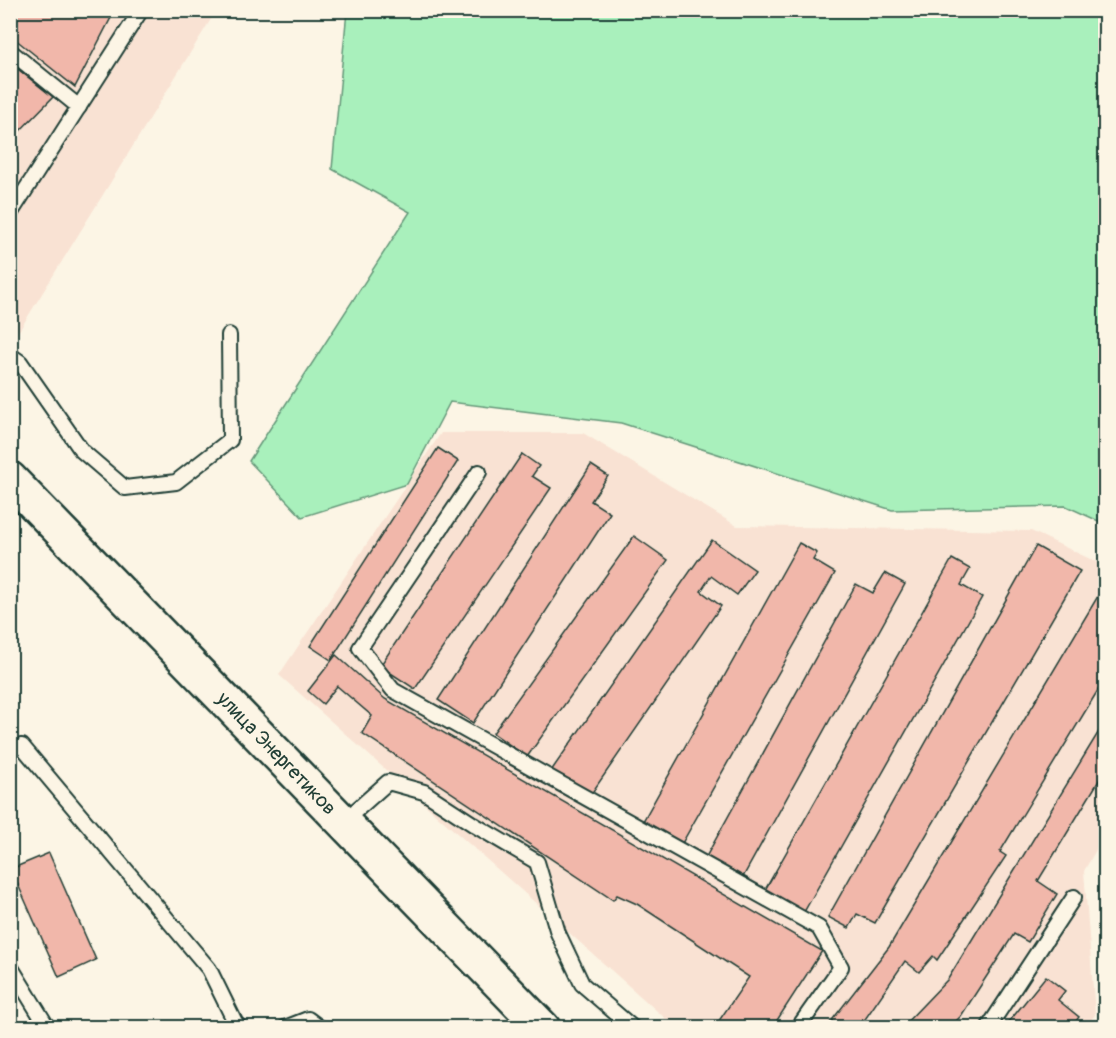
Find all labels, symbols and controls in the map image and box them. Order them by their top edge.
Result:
street label: улица Энергетиков [211,686,342,820]

